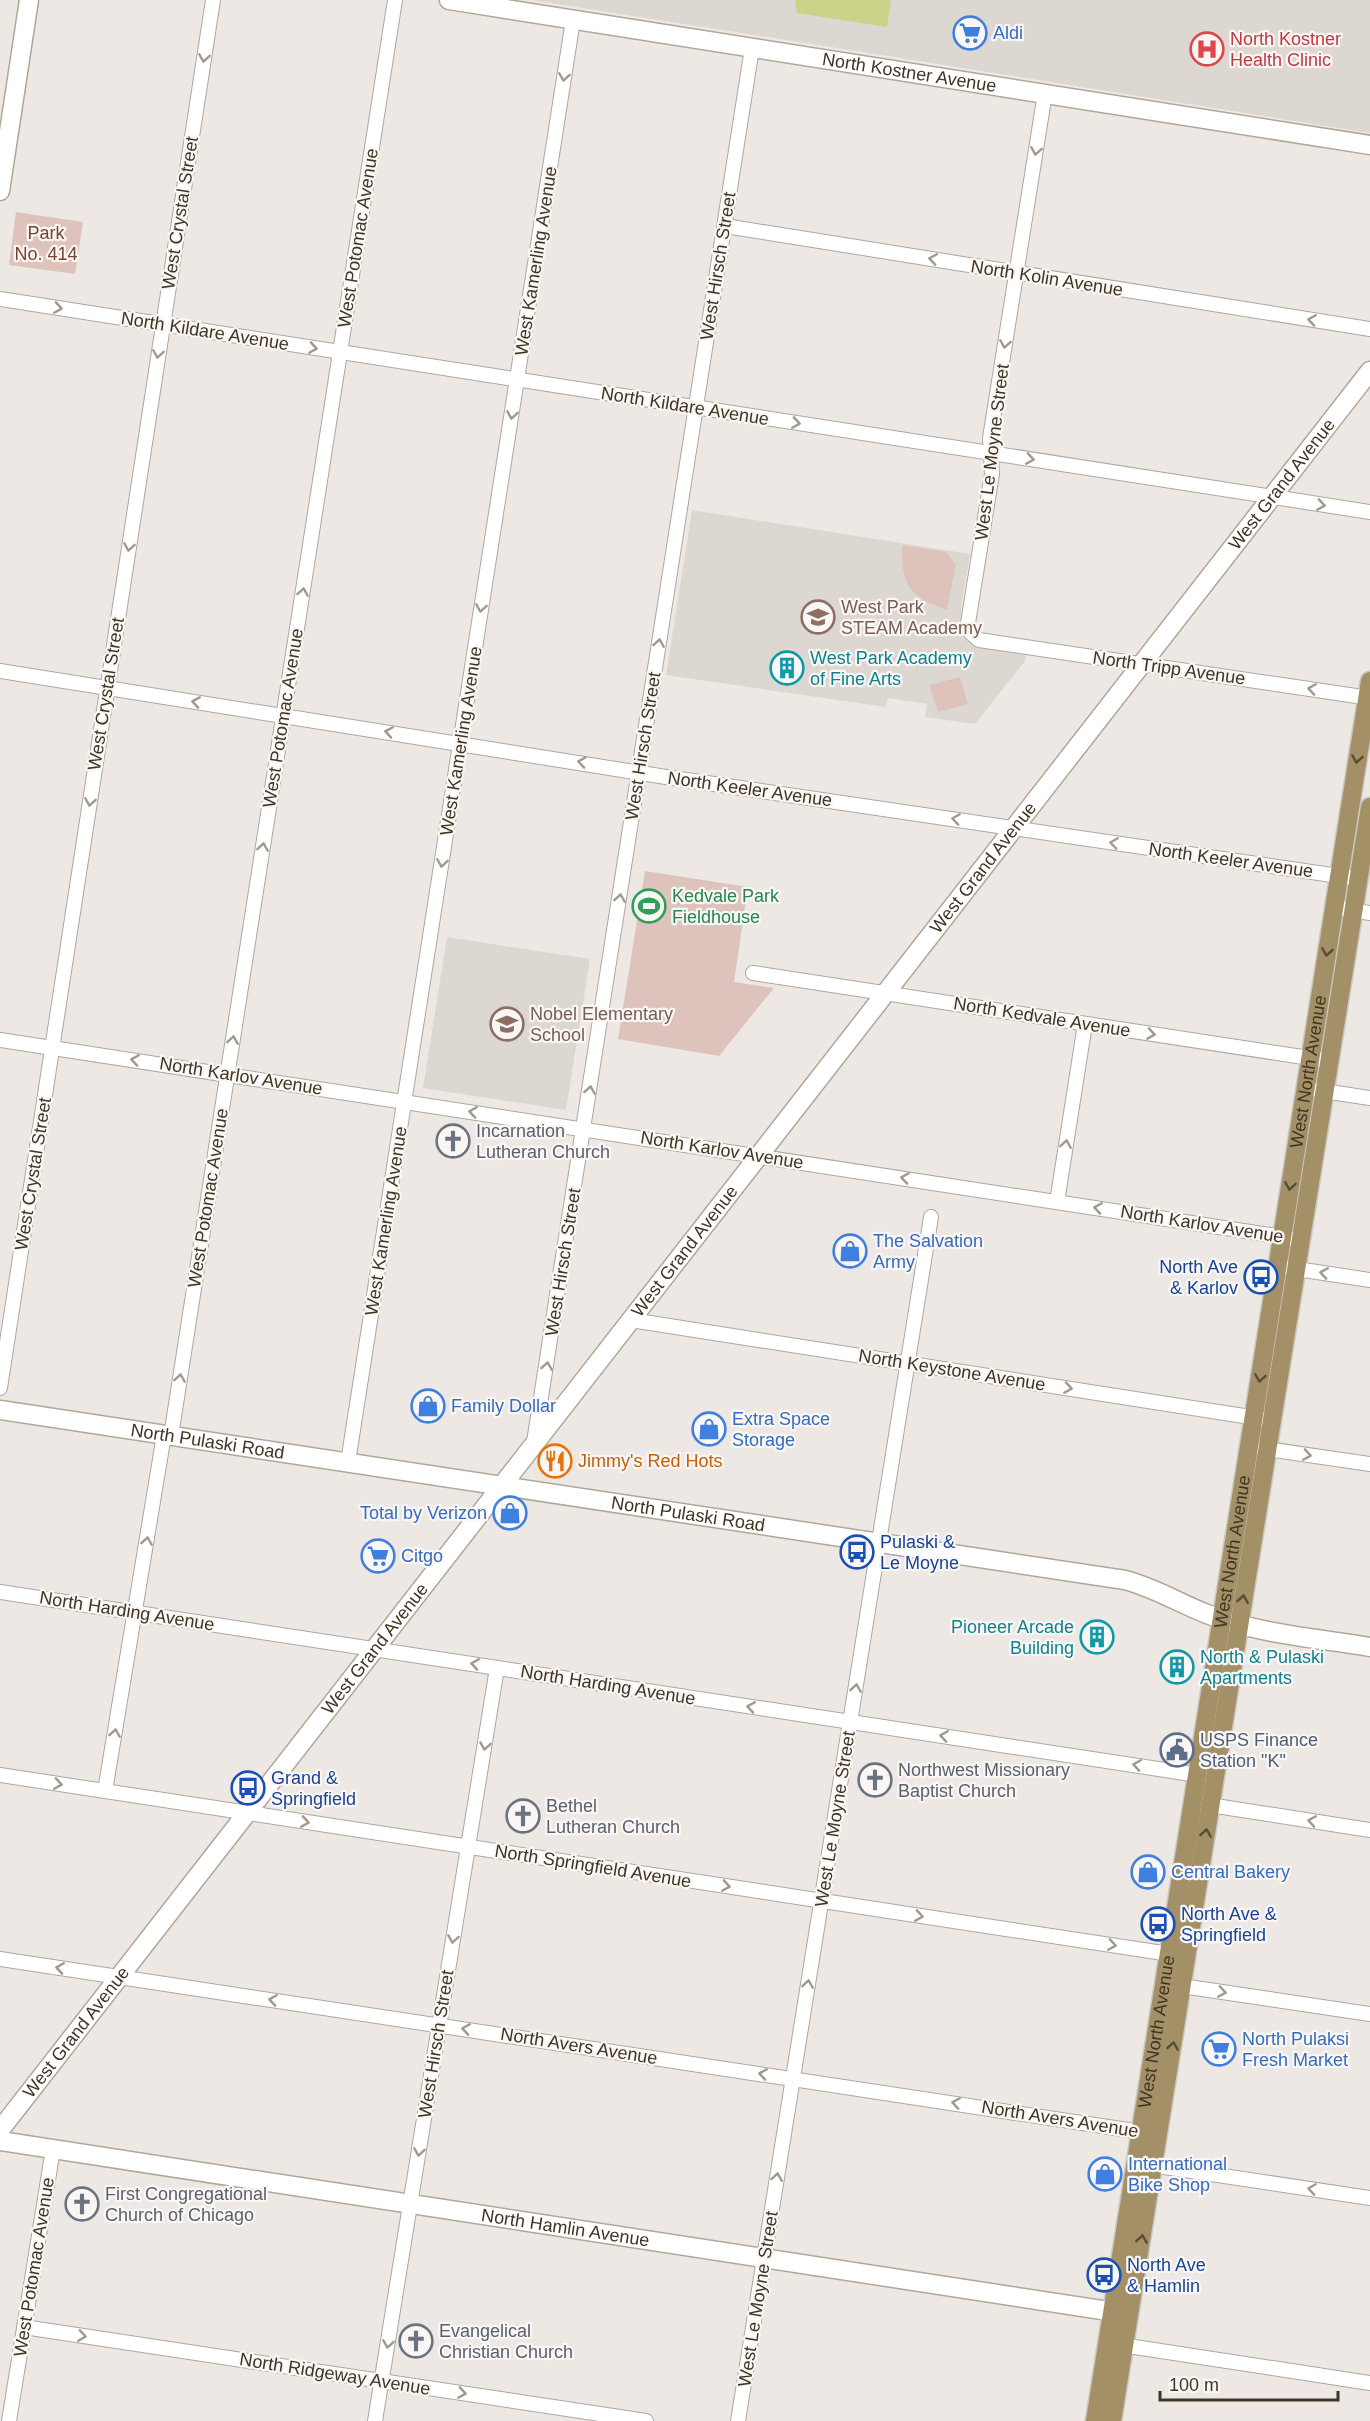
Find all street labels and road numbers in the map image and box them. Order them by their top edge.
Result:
street label: North Kostner Avenue [821,49,998,96]
street label: West Crystal Street [158,135,202,291]
street label: West Potomac Avenue [334,147,382,329]
street label: West Kamerling Avenue [511,165,561,357]
street label: West Hirsch Street [696,190,740,342]
street label: North Kolin Avenue [969,256,1125,300]
street label: North Kildare Avenue [120,308,290,354]
street label: West Le Moyne Street [971,363,1013,541]
street label: North Kildare Avenue [600,383,770,429]
street label: West Grand Avenue [1225,415,1339,554]
street label: West Crystal Street [84,616,128,772]
street label: West Potomac Avenue [259,627,307,809]
street label: West Kamerling Avenue [436,645,486,837]
street label: North Tripp Avenue [1091,647,1247,689]
street label: West Hirsch Street [621,670,665,822]
street label: North Keeler Avenue [667,768,833,810]
street label: West Grand Avenue [926,798,1040,937]
street label: North Keeler Avenue [1148,839,1314,881]
street label: North Kedvale Avenue [952,993,1132,1041]
street label: West North Avenue [1286,994,1330,1150]
street label: North Karlov Avenue [158,1053,324,1099]
street label: West Crystal Street [11,1096,55,1252]
street label: West Potomac Avenue [184,1107,232,1289]
street label: West Kamerling Avenue [361,1125,411,1317]
street label: North Karlov Avenue [639,1127,805,1173]
street label: West Grand Avenue [627,1182,742,1321]
street label: West Hirsch Street [541,1186,585,1338]
street label: North Karlov Avenue [1119,1201,1285,1247]
street label: North Keystone Avenue [857,1345,1047,1395]
street label: North Pulaski Road [129,1420,286,1463]
street label: West North Avenue [1210,1474,1254,1630]
street label: North Pulaski Road [610,1493,766,1535]
street label: West Grand Avenue [318,1579,432,1718]
street label: North Harding Avenue [38,1587,216,1635]
street label: North Harding Avenue [519,1661,697,1709]
street label: West Le Moyne Street [811,1730,859,1908]
street label: North Springfield Avenue [493,1841,693,1891]
street label: West North Avenue [1135,1954,1178,2110]
street label: West Grand Avenue [19,1963,133,2102]
street label: West Hirsch Street [414,1968,458,2120]
street label: North Avers Avenue [499,2024,659,2068]
street label: North Avers Avenue [980,2097,1140,2141]
street label: West Potomac Avenue [10,2176,58,2358]
street label: North Hamlin Avenue [480,2205,651,2250]
street label: West Le Moyne Street [734,2210,782,2388]
street label: North Ridgeway Avenue [238,2349,432,2399]

